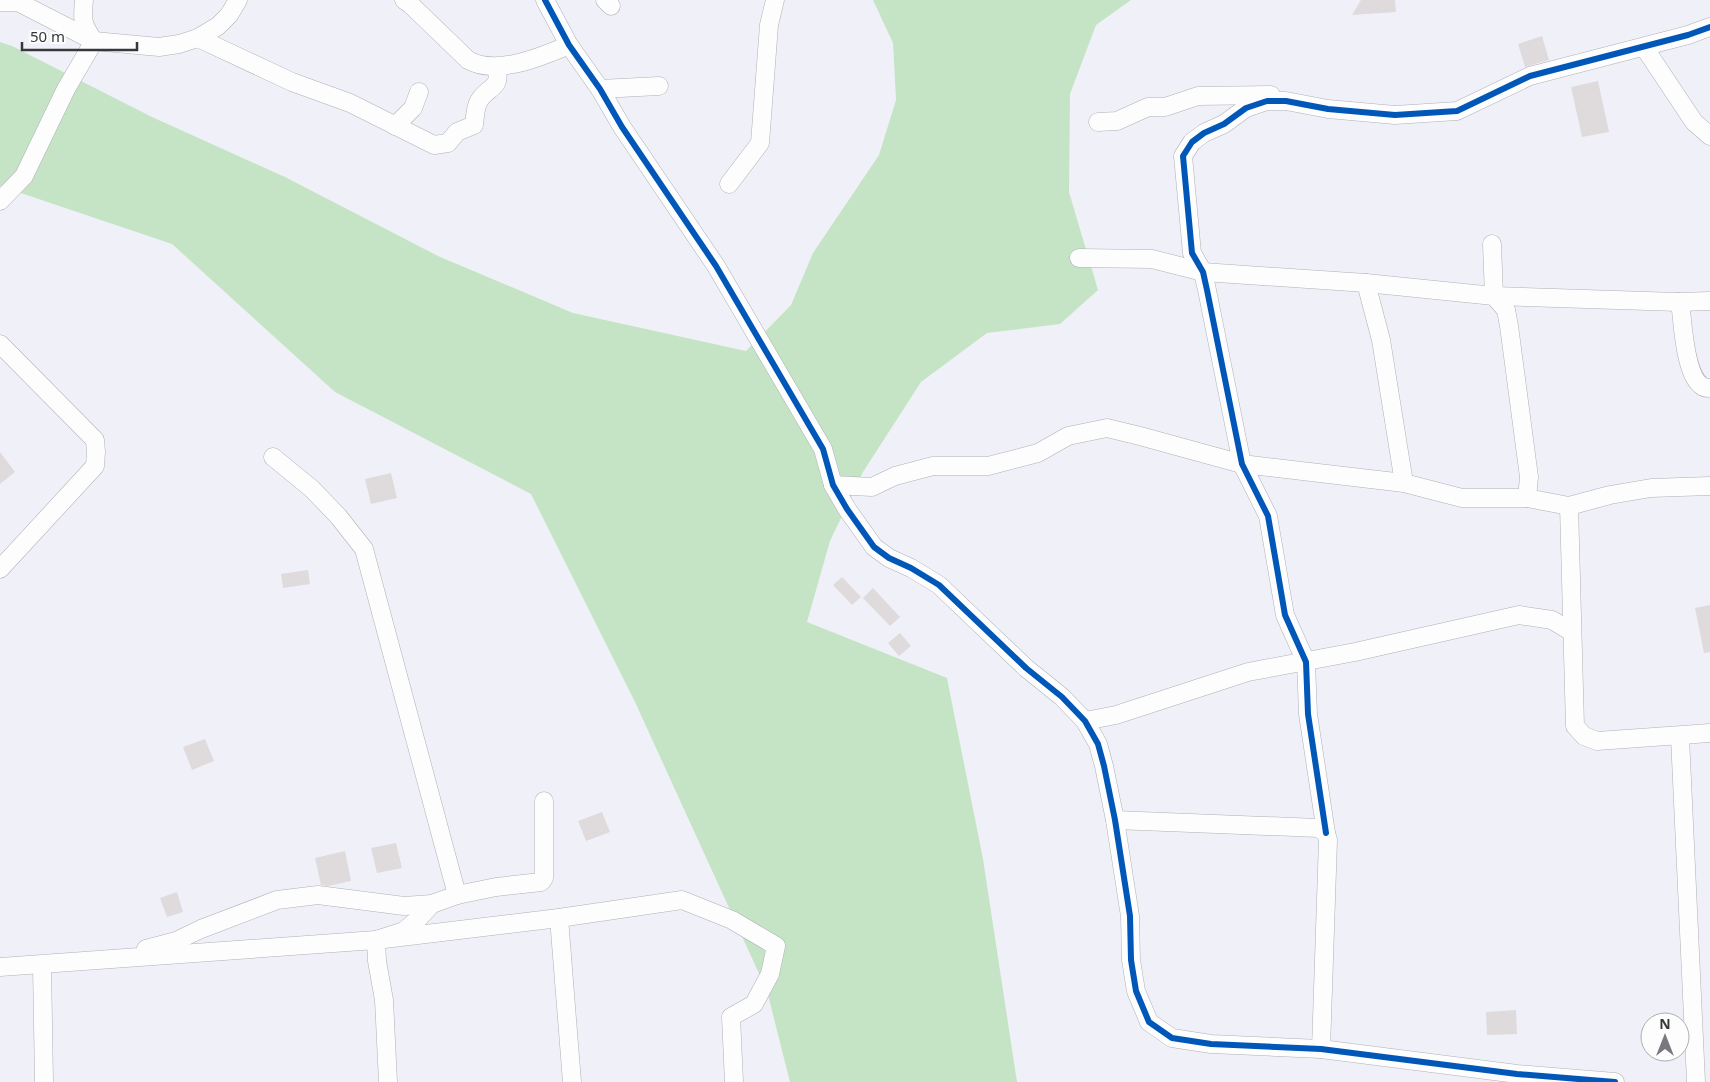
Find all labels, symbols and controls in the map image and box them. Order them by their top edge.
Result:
scale bar [22,20,138,52]
text: 50 m [30,26,65,46]
north arrow [1640,1012,1690,1062]
text: N [1659,1014,1671,1033]

